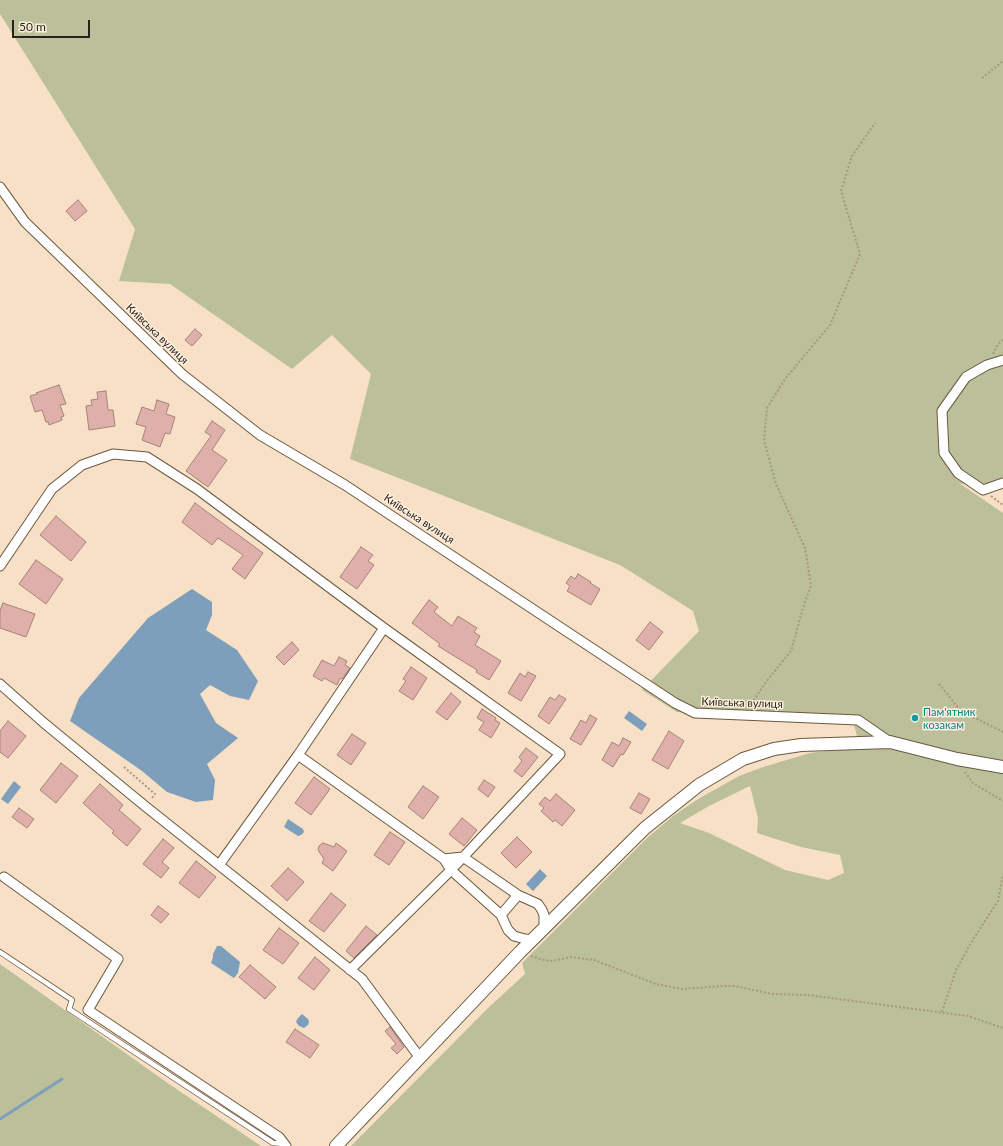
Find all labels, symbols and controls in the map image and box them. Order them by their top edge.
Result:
scale bar [14,12,92,38]
text: 50 m [19,19,46,34]
street label: Київська вулиця [123,301,191,367]
street label: Київська вулиця [381,491,457,547]
street label: Київська вулиця [701,695,783,711]
place label: Пам'ятник козакам [923,705,975,731]
marker: Пам'ятник козакам [910,713,920,723]

